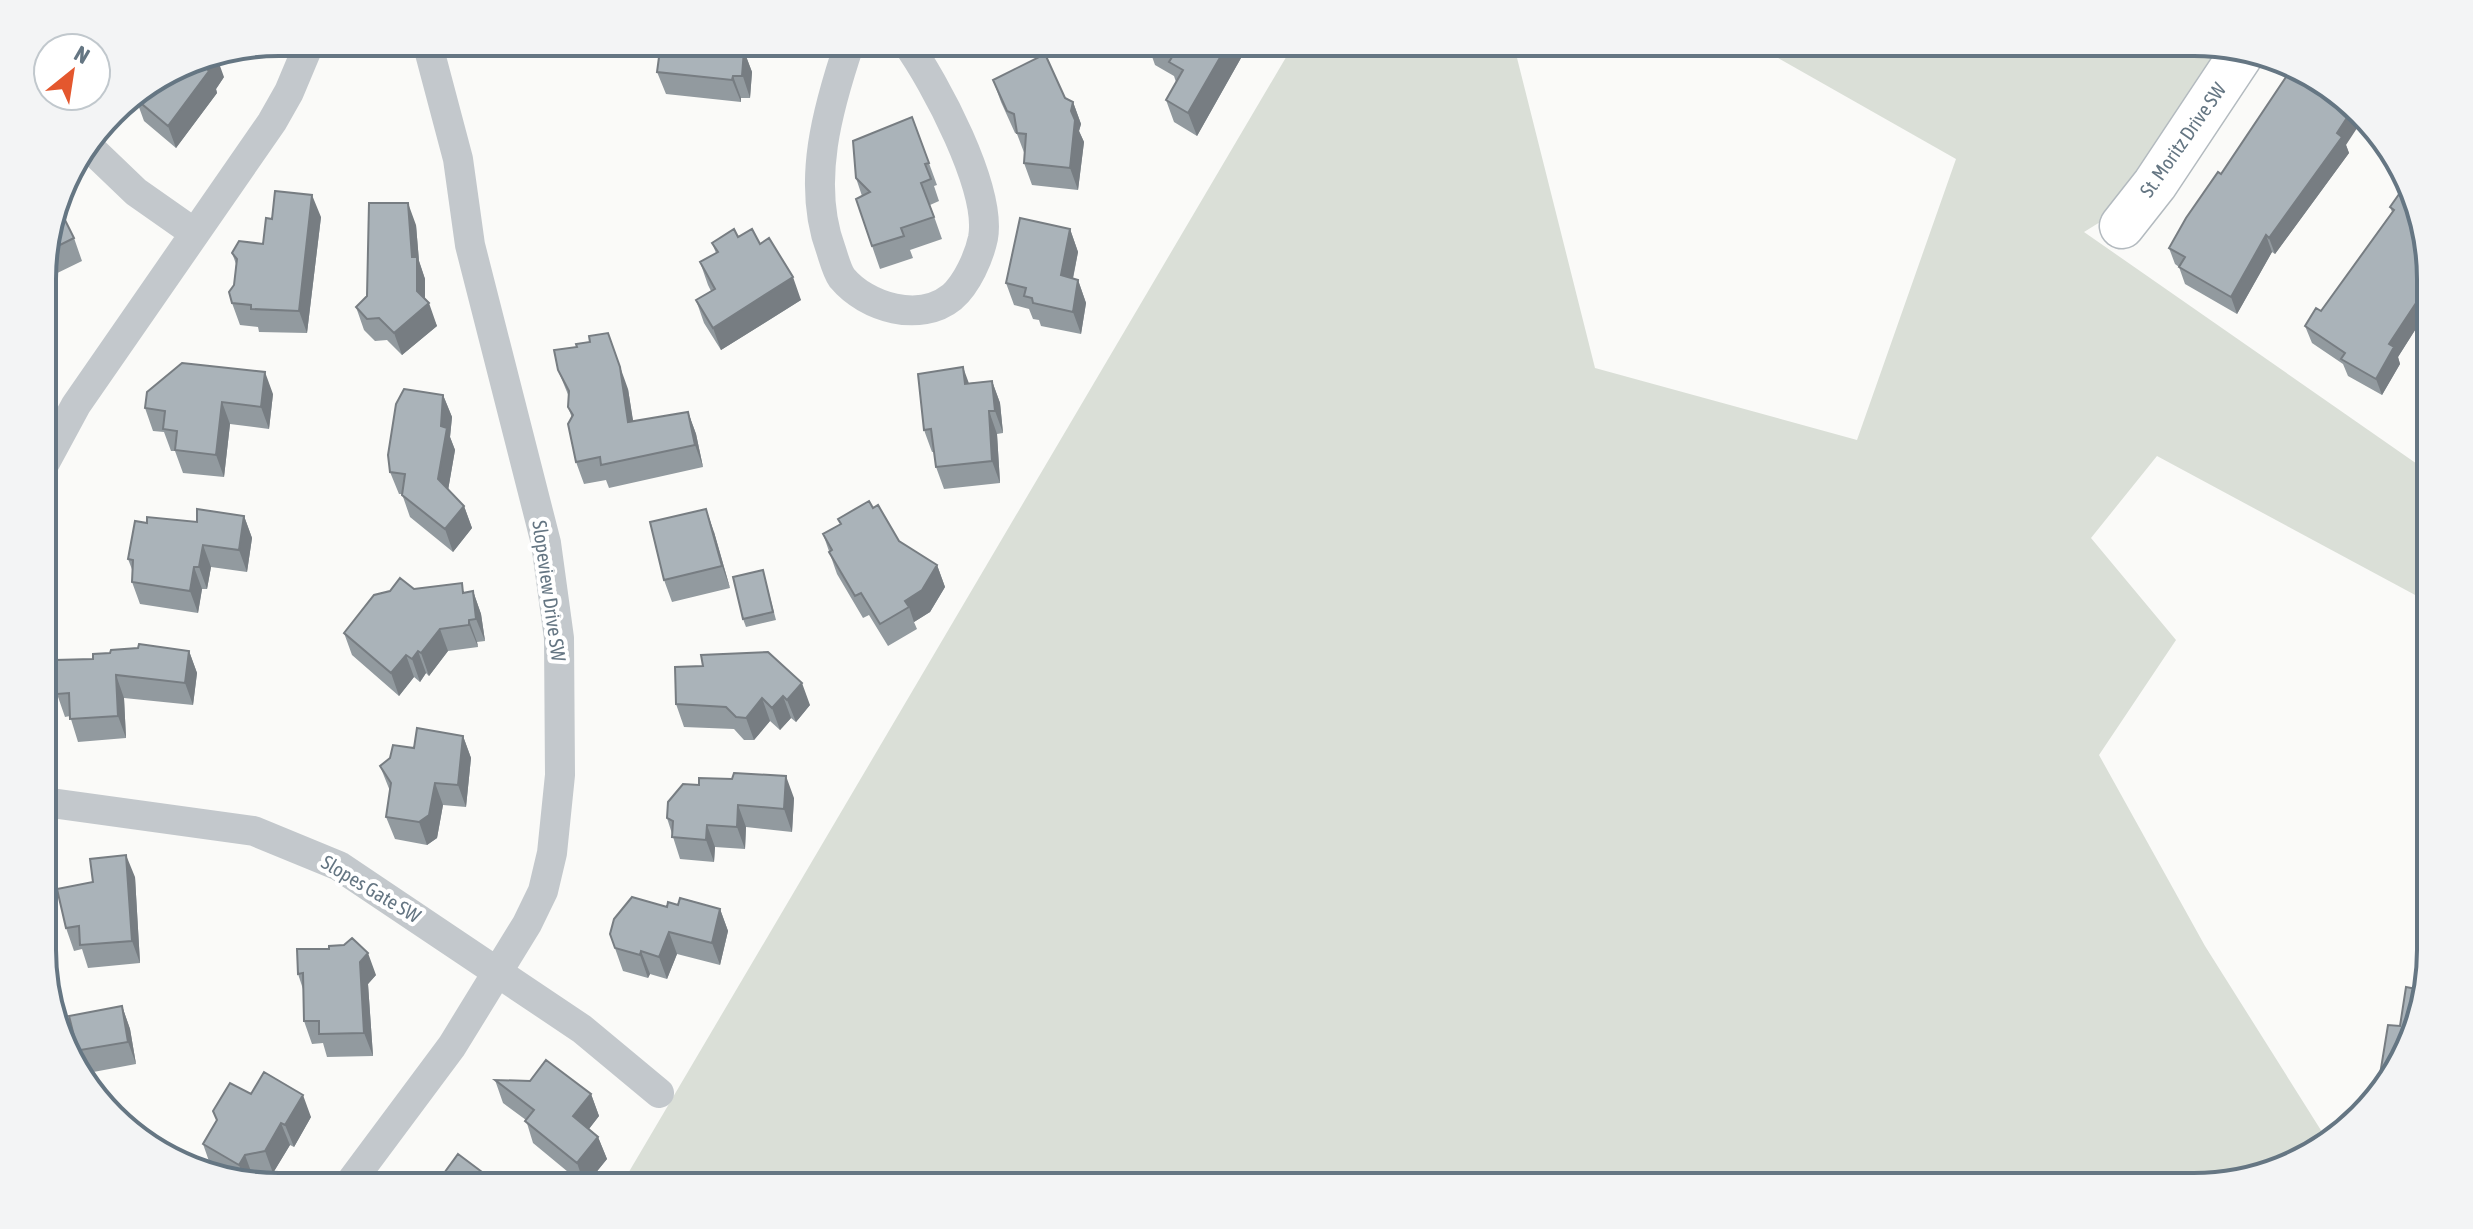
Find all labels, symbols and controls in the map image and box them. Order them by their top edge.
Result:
north arrow [32,32,112,112]
text: N [70,40,94,69]
street label: St. Moritz Drive SW [2135,78,2231,201]
street label: Slopeview Drive SW [528,519,571,663]
street label: Slopes Gate SW [318,850,425,927]

